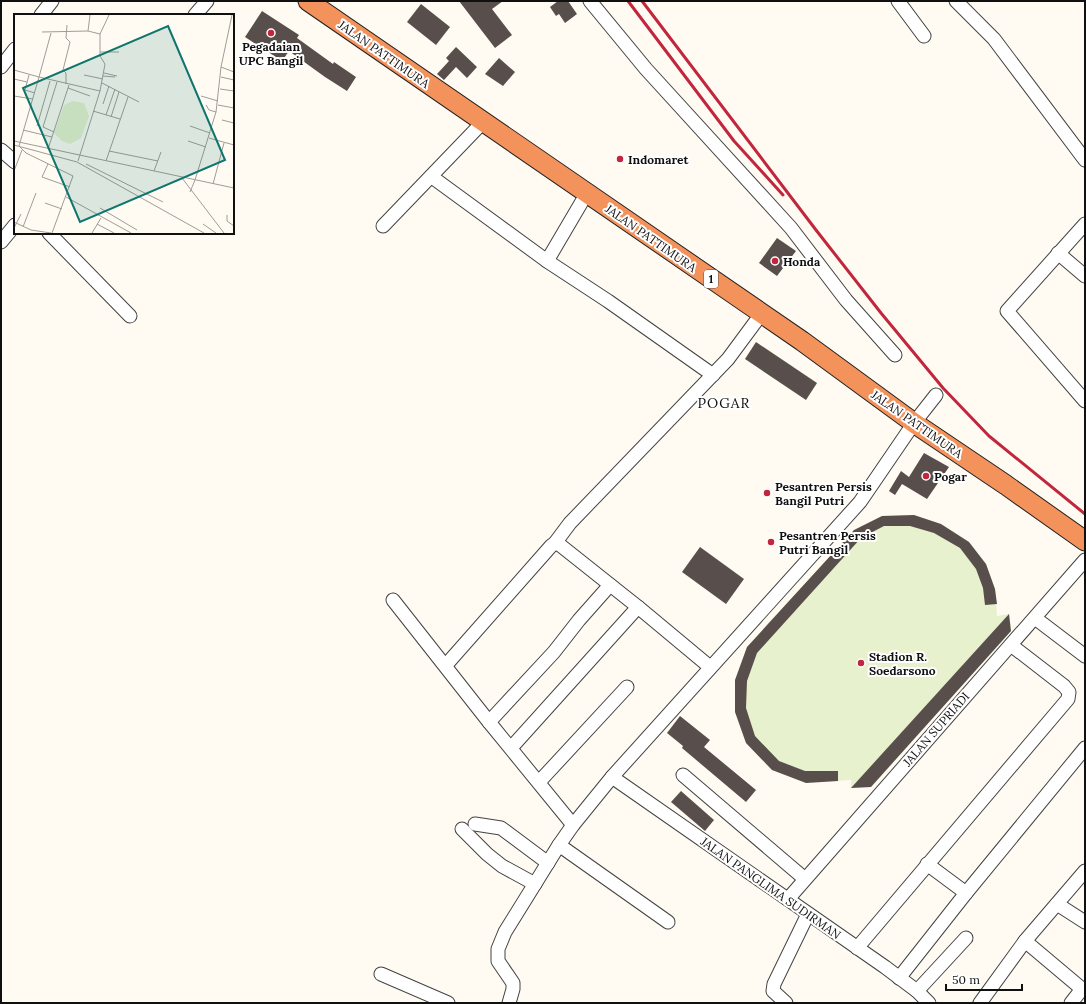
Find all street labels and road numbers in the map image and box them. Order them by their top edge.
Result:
street label: JALAN PATTIMURA [335,16,433,91]
street label: JALAN PATTIMURA [602,200,700,275]
road number: 1 [704,270,718,288]
street label: JALAN PATTIMURA [868,386,966,461]
street label: JALAN SUPRIADI [899,689,972,770]
street label: JALAN PANGLIMA SUDIRMAN [697,833,844,942]

